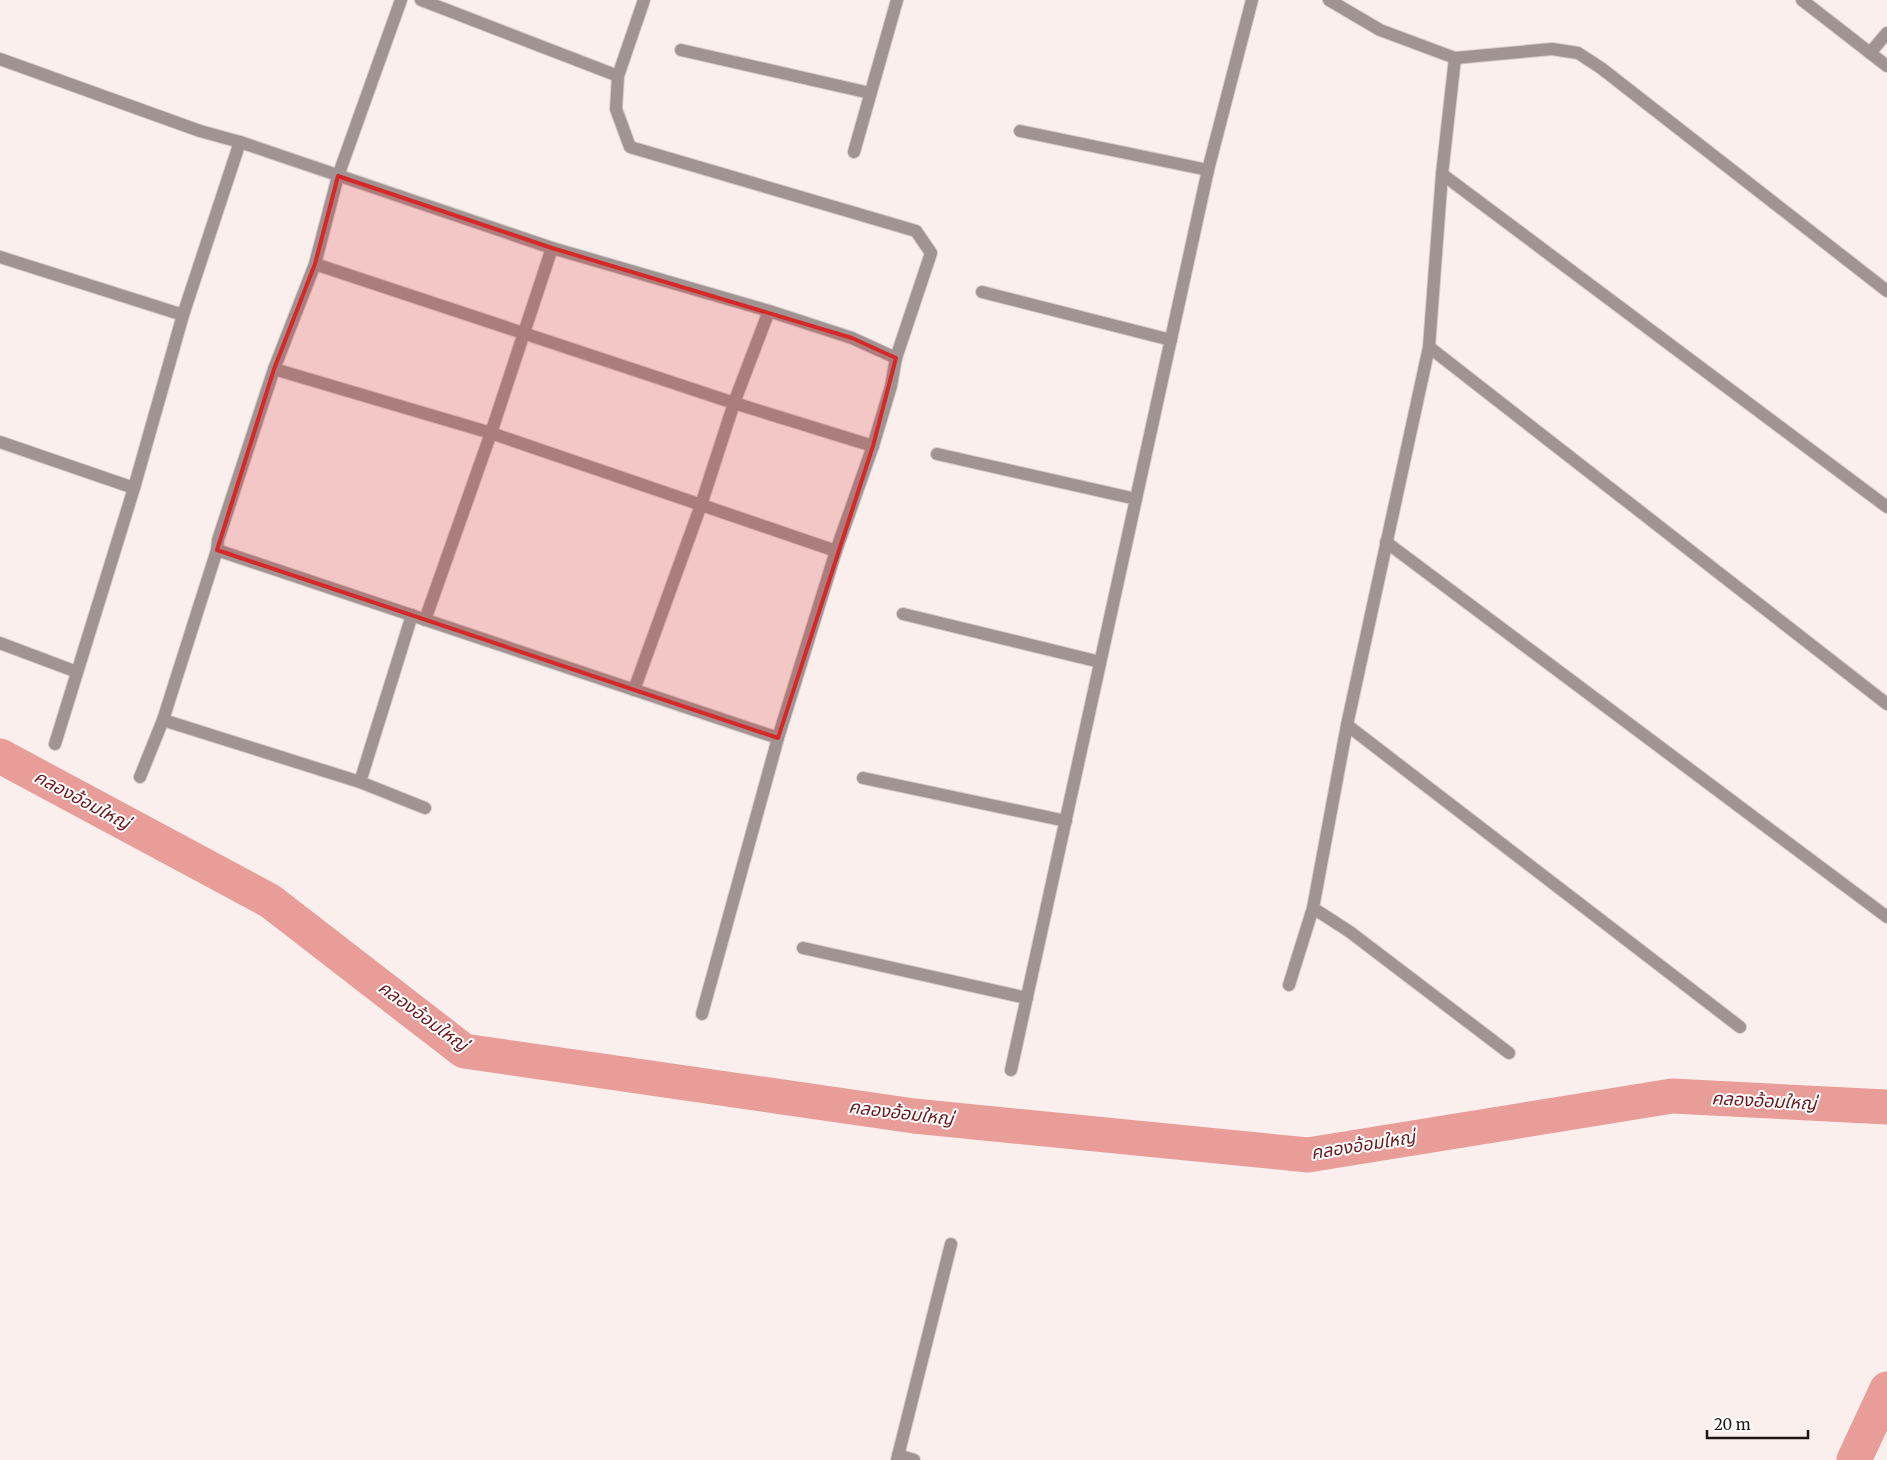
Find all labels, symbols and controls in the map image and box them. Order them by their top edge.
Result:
water label: คลองอ้อมใหญ่ [30,765,137,836]
water label: คลองอ้อมใหญ่ [374,975,475,1058]
water label: คลองอ้อมใหญ่ [1711,1086,1820,1115]
water label: คลองอ้อมใหญ่ [847,1095,958,1131]
water label: คลองอ้อมใหญ่ [1309,1124,1420,1164]
scale bar [1707,1408,1808,1440]
text: 20 m [1714,1415,1751,1434]

